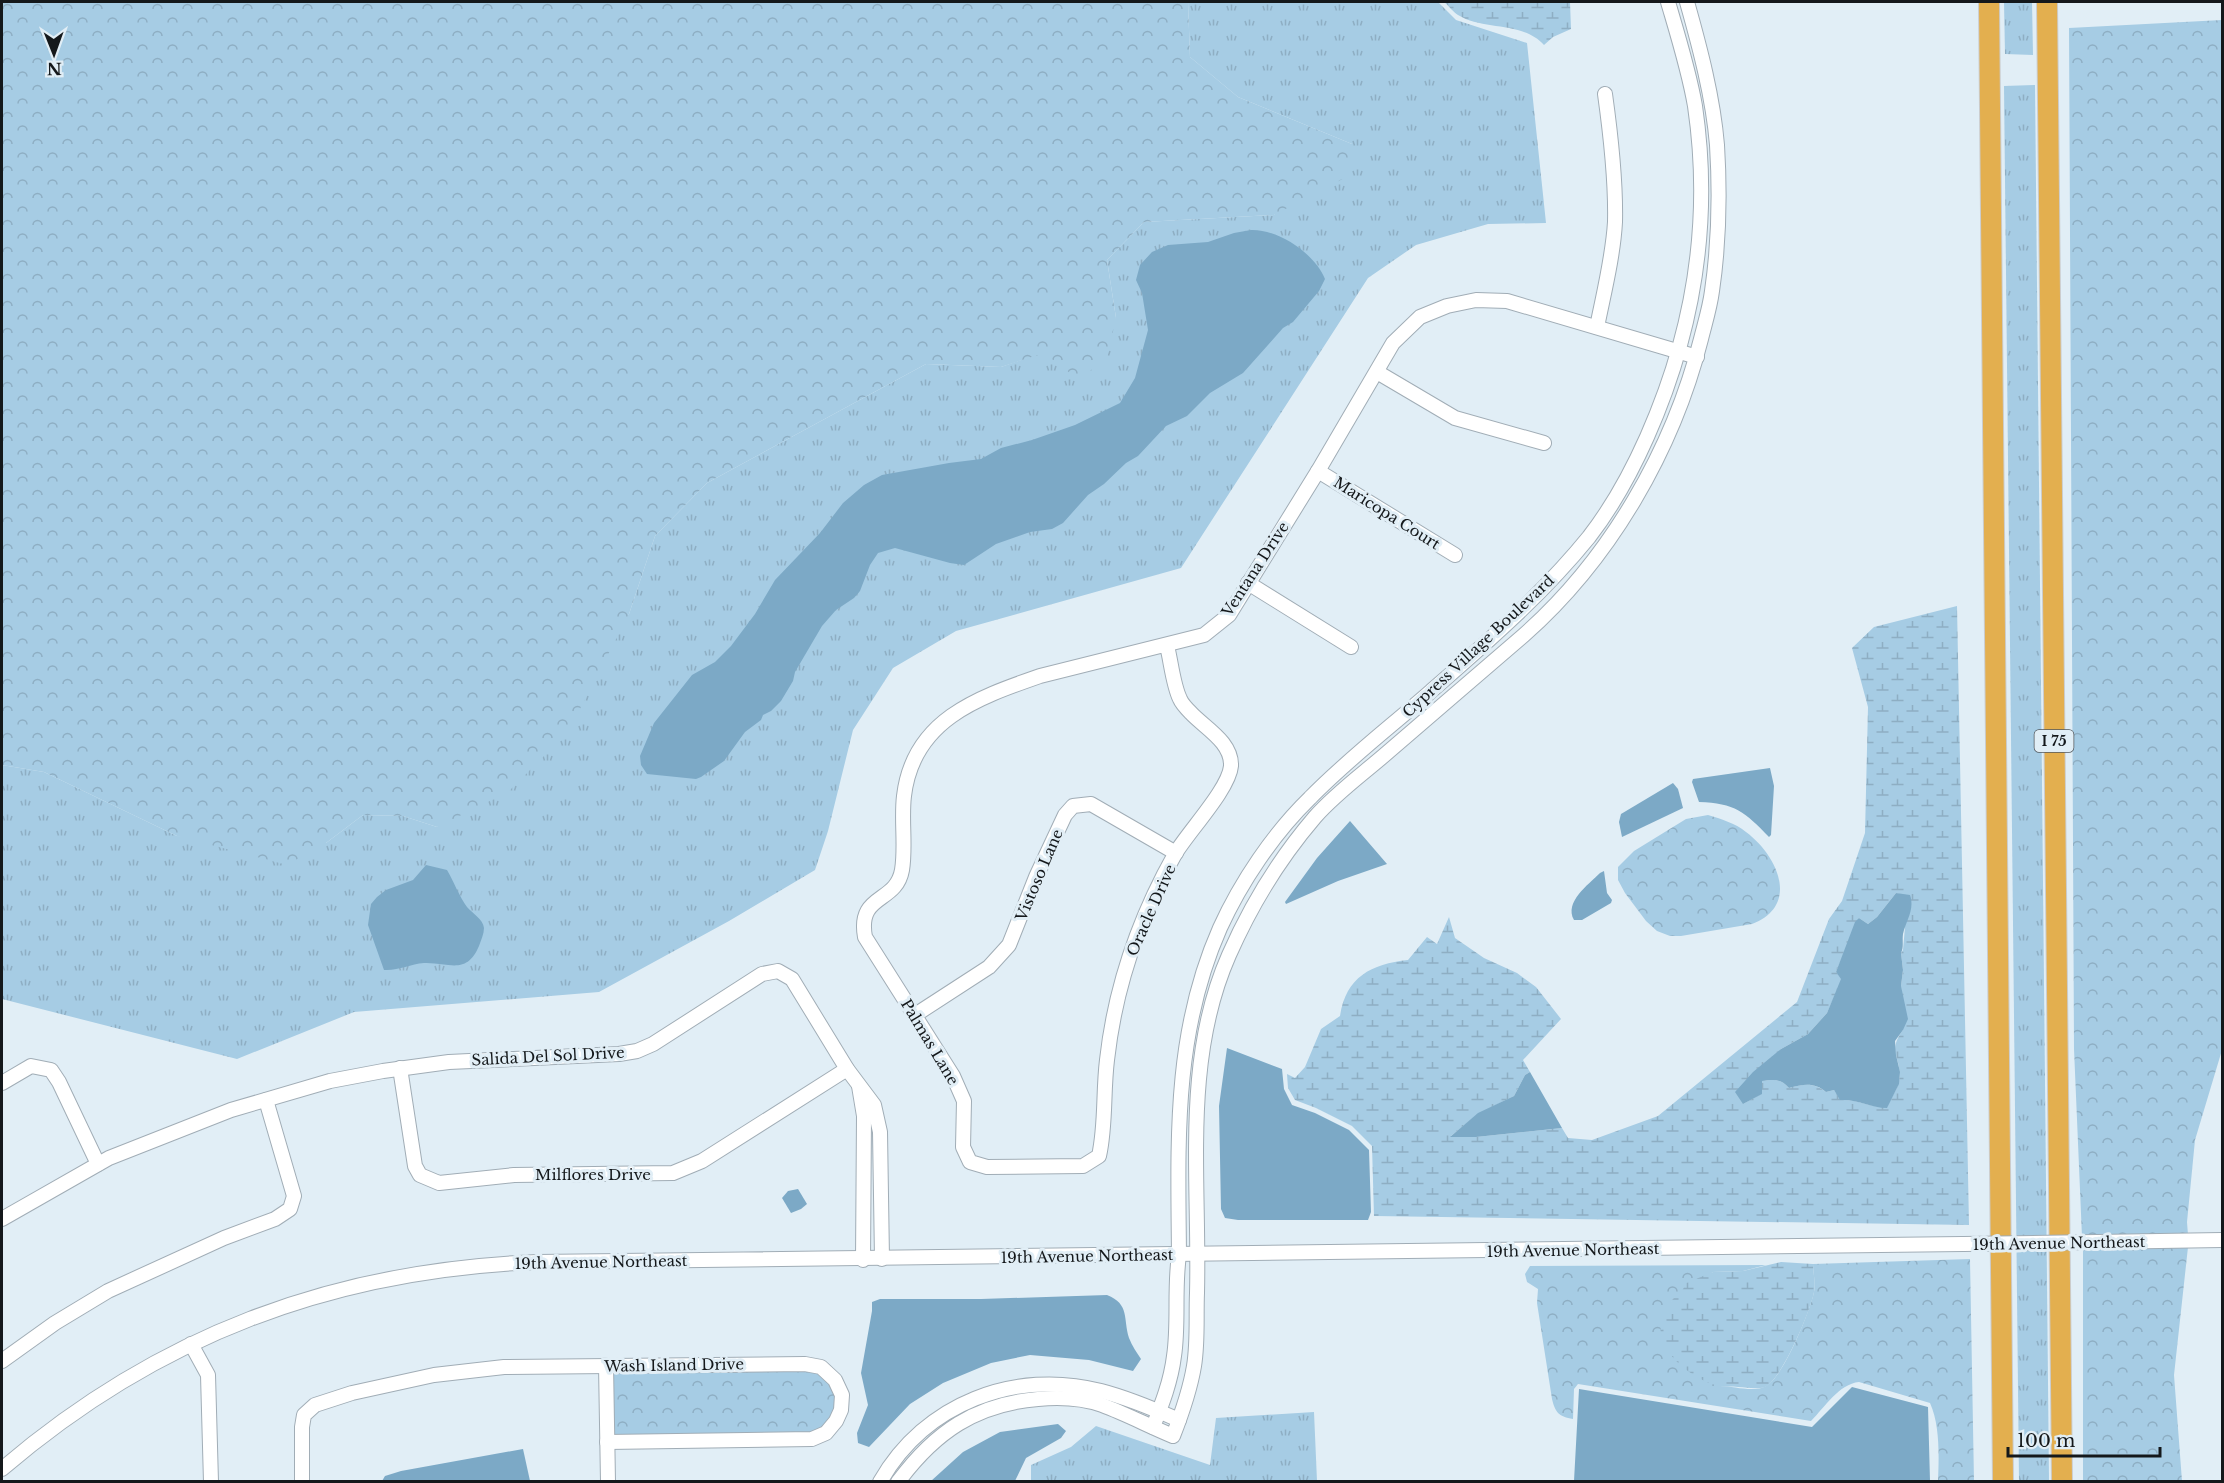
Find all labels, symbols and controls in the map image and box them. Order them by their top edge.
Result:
north arrow [24,24,84,84]
text: N [47,59,62,79]
street label: Maricopa Court [1330,473,1444,554]
street label: Ventana Drive [1217,518,1293,621]
street label: Cypress Village Boulevard [1398,571,1558,721]
road number: I 75 [2034,730,2074,752]
street label: Vistoso Lane [1011,826,1067,925]
street label: Oracle Drive [1122,861,1180,959]
street label: Palmas Lane [897,996,963,1088]
street label: Salida Del Sol Drive [471,1043,625,1069]
street label: Milflores Drive [535,1165,651,1184]
street label: 19th Avenue Northeast [1972,1232,2146,1254]
street label: 19th Avenue Northeast [1486,1239,1660,1261]
street label: 19th Avenue Northeast [1000,1245,1174,1267]
street label: 19th Avenue Northeast [514,1251,688,1273]
street label: Wash Island Drive [603,1354,744,1376]
scale bar [2008,1420,2160,1458]
text: 100 m [2017,1430,2075,1452]

